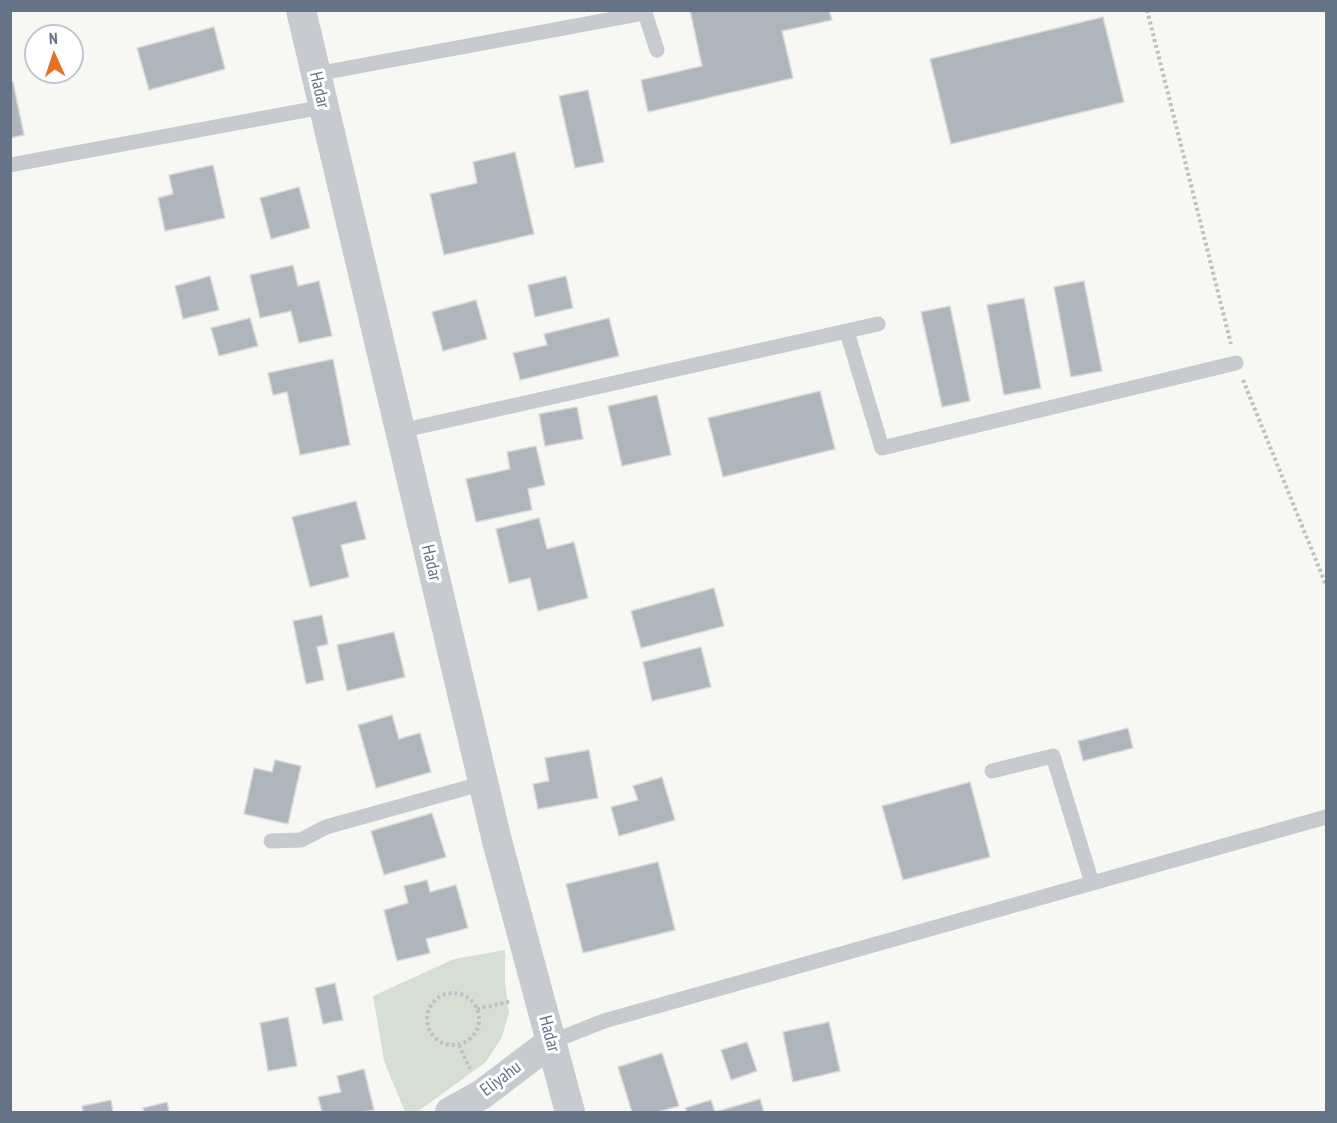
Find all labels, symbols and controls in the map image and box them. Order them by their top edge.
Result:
north arrow [24,24,84,84]
text: N [48,28,58,48]
street label: Hadar [304,70,334,110]
street label: Hadar [416,543,446,583]
street label: Hadar [534,1013,564,1055]
street label: Eliyahu [476,1057,526,1101]

